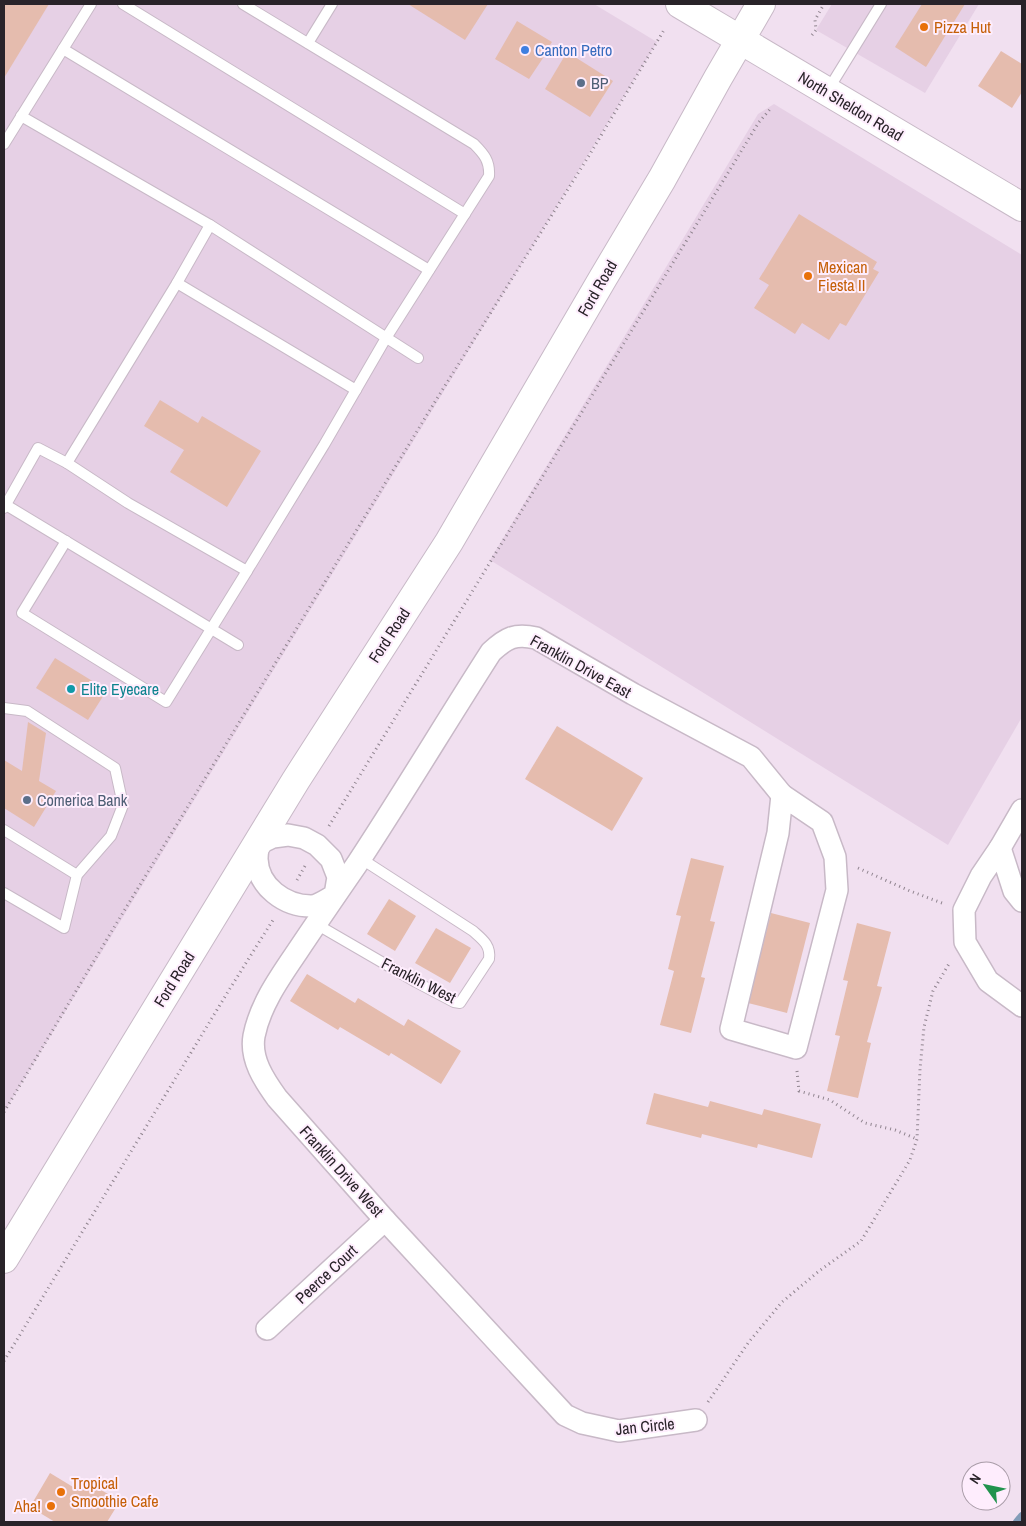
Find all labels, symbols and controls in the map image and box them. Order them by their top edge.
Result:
place label: Pizza Hut [934,16,991,38]
marker: Pizza Hut [918,21,930,33]
place label: Canton Petro [535,39,612,61]
marker: Canton Petro [519,44,531,56]
street label: North Sheldon Road [794,66,908,146]
place label: BP [591,72,609,94]
marker: BP [575,77,587,89]
street label: Ford Road [572,256,622,320]
place label: Mexican Fiesta II [818,256,868,296]
marker: Mexican Fiesta II [802,270,814,282]
street label: Ford Road [363,603,415,667]
street label: Franklin Drive East [527,629,636,703]
place label: Elite Eyecare [81,678,159,700]
marker: Elite Eyecare [65,683,77,695]
place label: Comerica Bank [37,789,128,811]
marker: Comerica Bank [21,794,33,806]
street label: Ford Road [148,947,200,1011]
street label: Franklin West [378,952,460,1008]
street label: Franklin Drive West [295,1121,389,1222]
street label: Peerce Court [290,1239,362,1308]
street label: Jan Circle [614,1412,676,1440]
north arrow [961,1461,1011,1511]
text: N [965,1471,985,1487]
place label: Tropical Smoothie Cafe [71,1472,159,1512]
marker: Tropical Smoothie Cafe [55,1486,67,1498]
place label: Aha! [13,1495,41,1517]
marker: Aha! [45,1500,57,1512]

